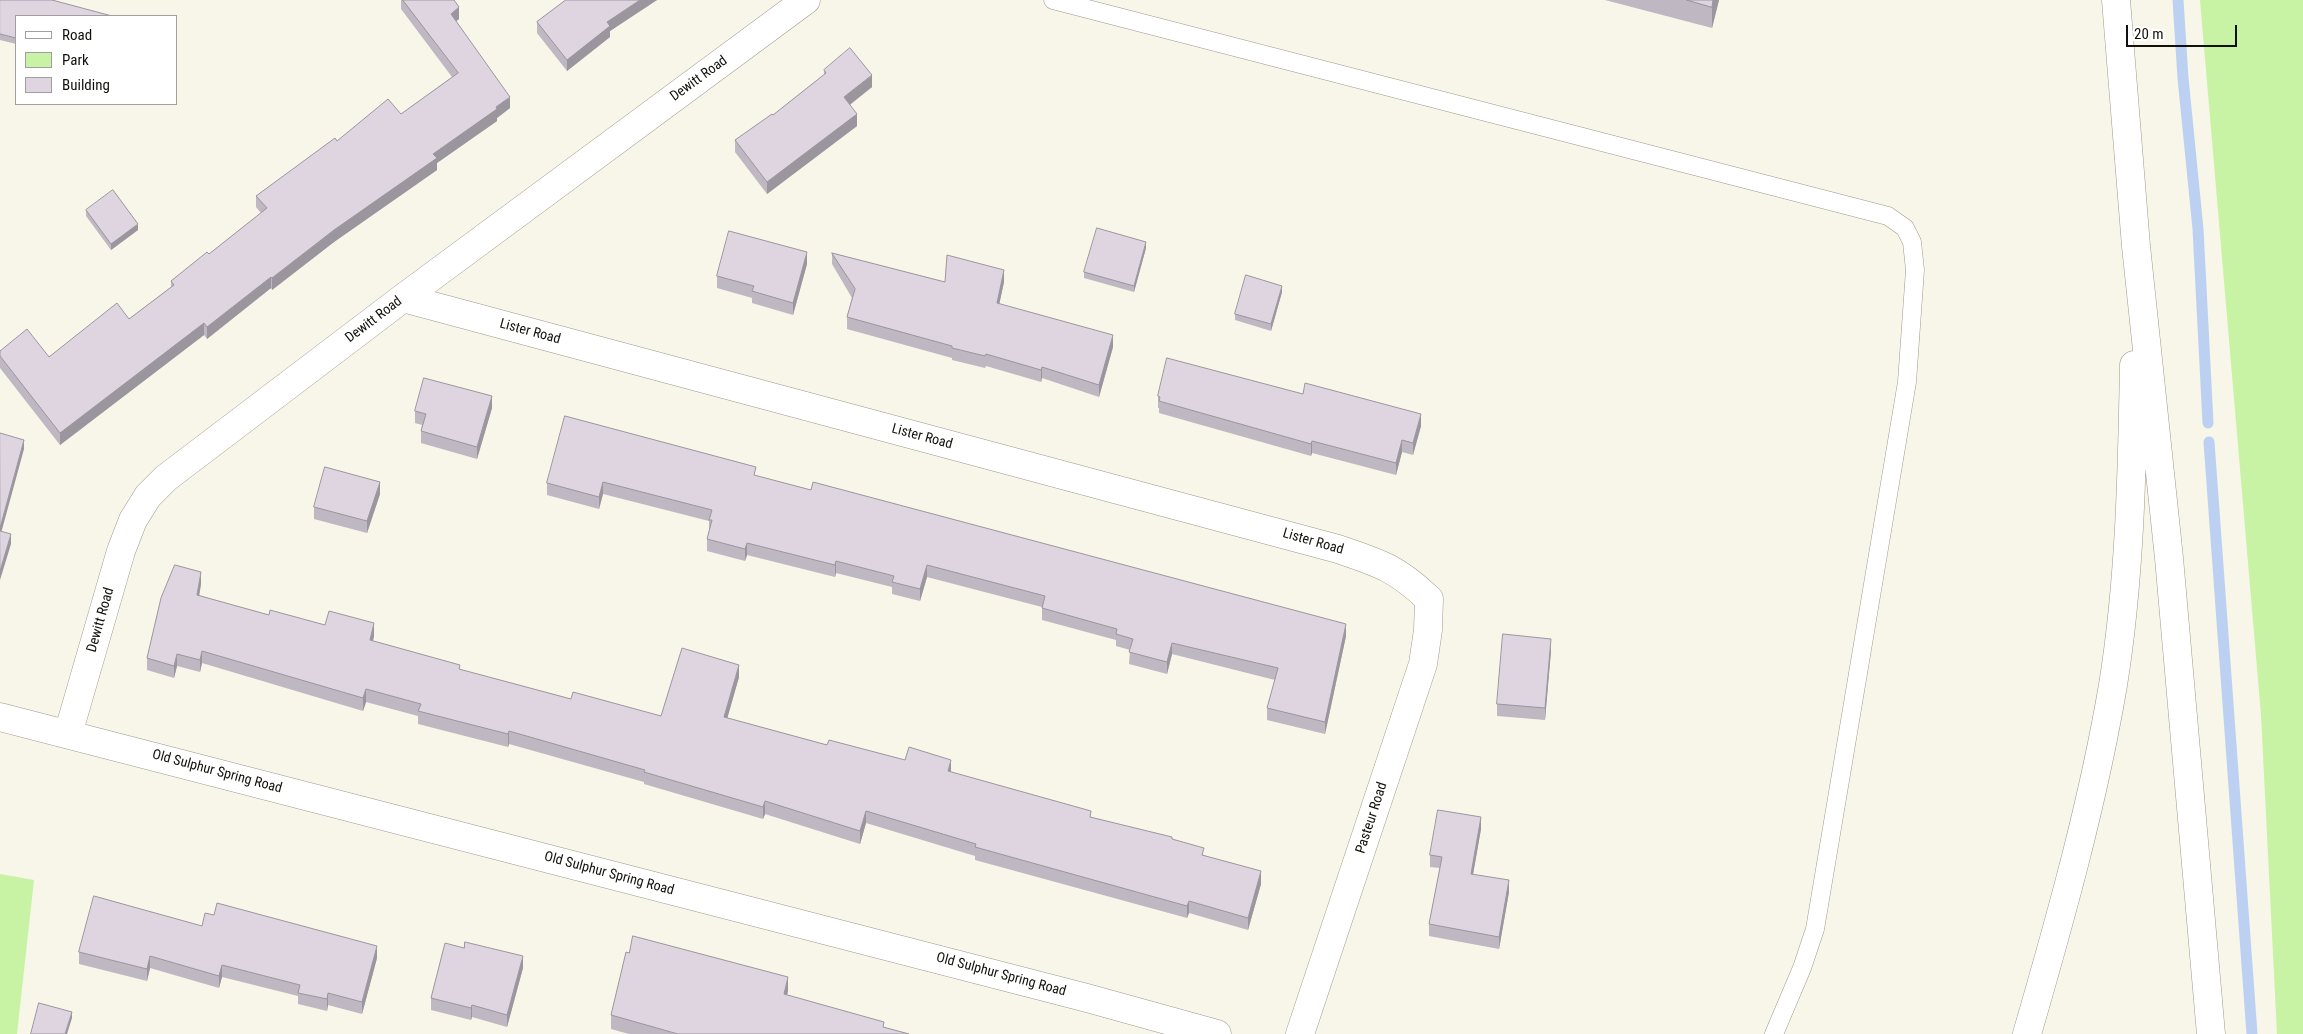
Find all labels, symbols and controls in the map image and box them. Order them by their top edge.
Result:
legend [15,15,178,105]
scale bar [2128,15,2239,47]
text: 20 m [2134,25,2164,43]
text: Road [62,26,92,44]
text: Park [62,51,89,69]
street label: Dewitt Road [667,53,731,105]
text: Building [62,76,110,94]
street label: Dewitt Road [342,293,406,347]
street label: Lister Road [498,316,562,348]
street label: Lister Road [890,421,954,453]
street label: Lister Road [1281,525,1345,559]
street label: Dewitt Road [84,586,118,654]
street label: Old Sulphur Spring Road [150,747,284,797]
street label: Pasteur Road [1353,780,1391,856]
street label: Old Sulphur Spring Road [542,849,676,899]
street label: Old Sulphur Spring Road [934,950,1068,1000]

